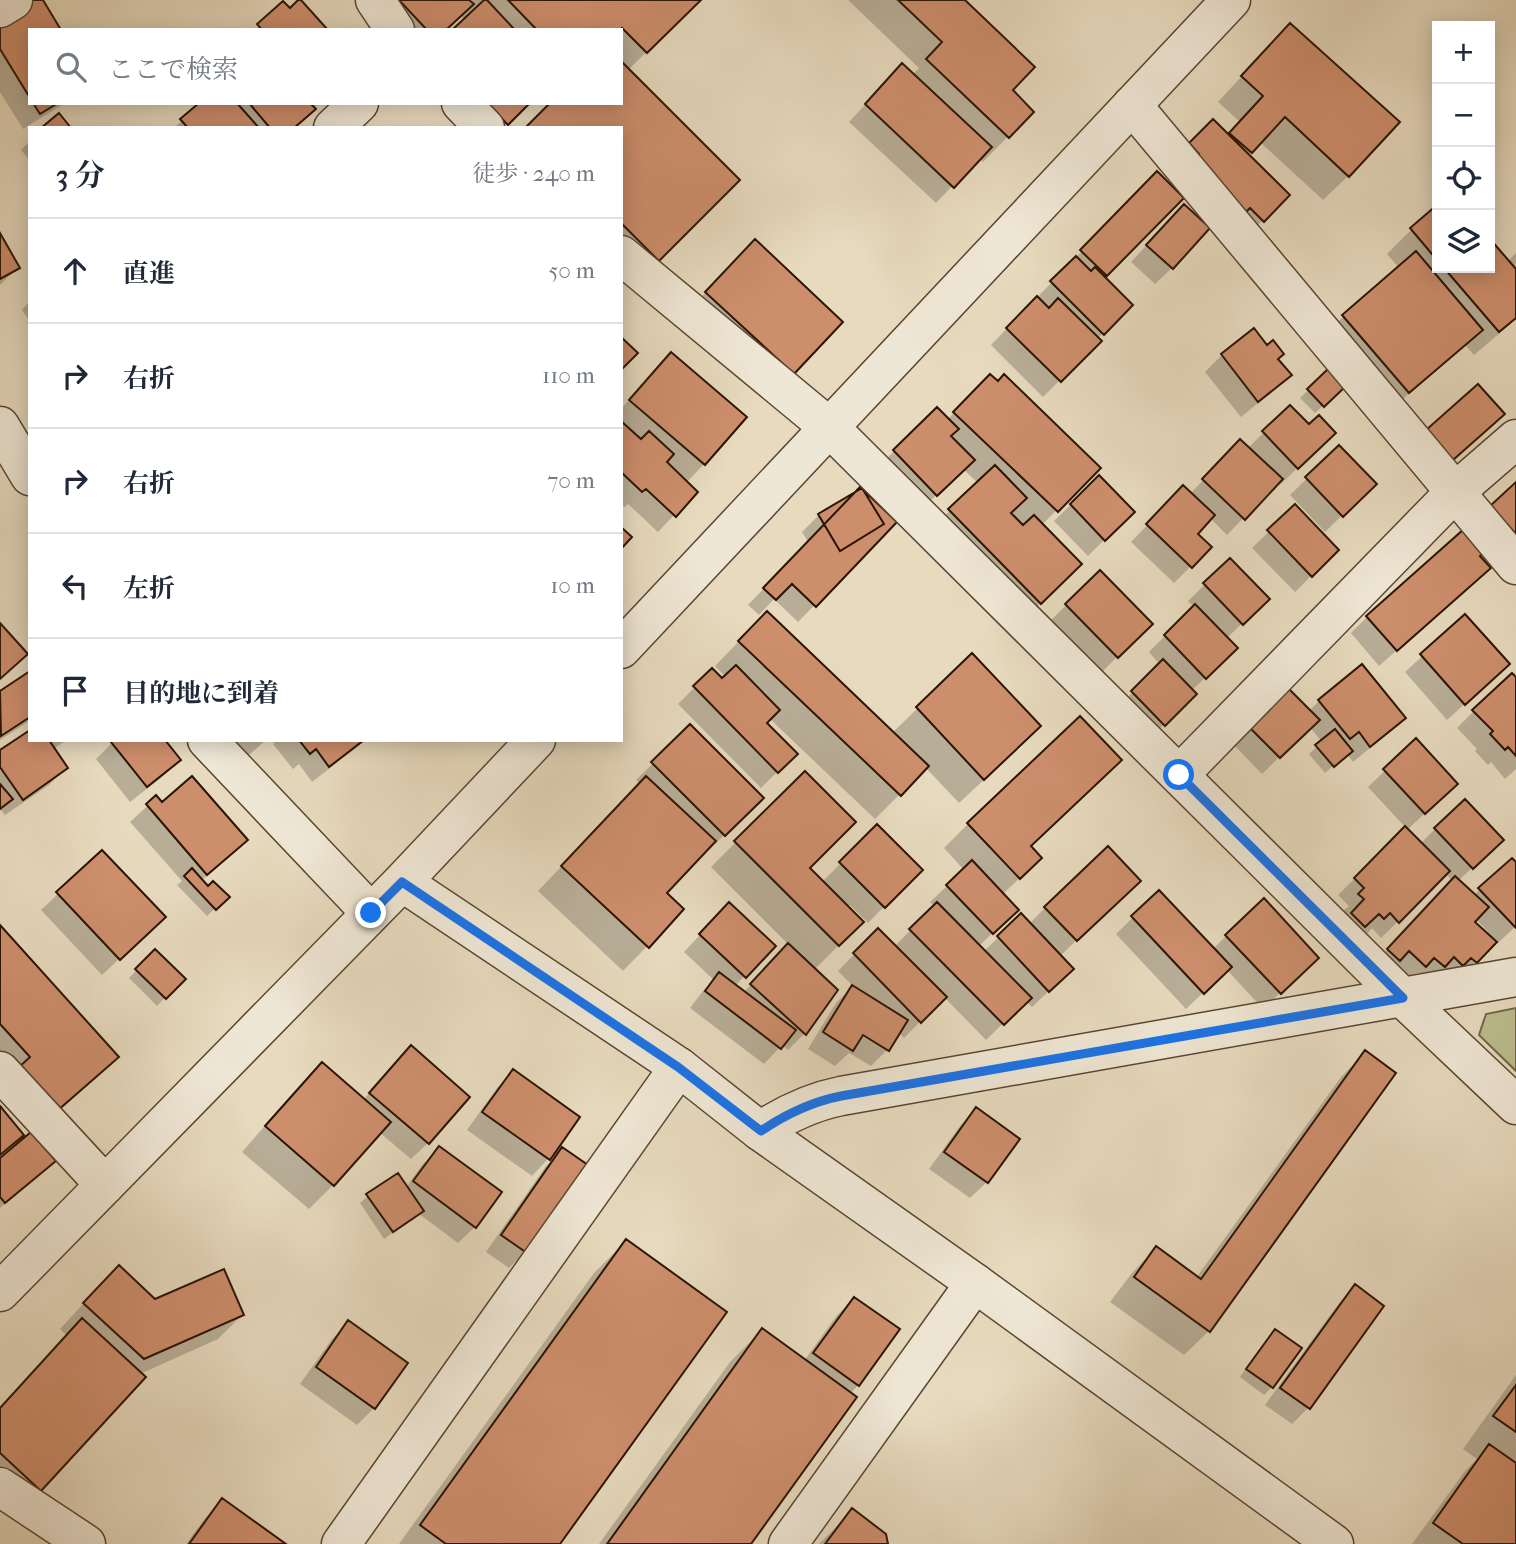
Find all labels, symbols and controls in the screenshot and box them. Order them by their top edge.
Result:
map controls [1432,21,1495,273]
button: + [1432,21,1495,84]
search box [28,28,623,105]
icon: search [52,48,90,86]
text: ここで検索 [108,54,238,85]
button: − [1432,84,1495,147]
button: locate [1432,147,1495,210]
text: 3 分 [56,158,105,193]
text: 徒歩 · 240 m [472,160,595,187]
button: layers [1432,210,1495,273]
icon: ahead [56,252,94,290]
text: 50 m [548,257,595,284]
text: 直進 [123,258,175,289]
icon: right [56,357,94,395]
text: 110 m [542,362,595,389]
text: 右折 [123,363,175,394]
icon: right [56,462,94,500]
text: 70 m [547,467,595,494]
text: 右折 [123,468,175,499]
icon: left [56,567,94,605]
text: 10 m [550,572,595,599]
text: 左折 [123,573,175,604]
icon: arrive [56,672,94,710]
text: 目的地に到着 [123,678,279,709]
route start [1163,759,1194,790]
route end [355,897,386,928]

